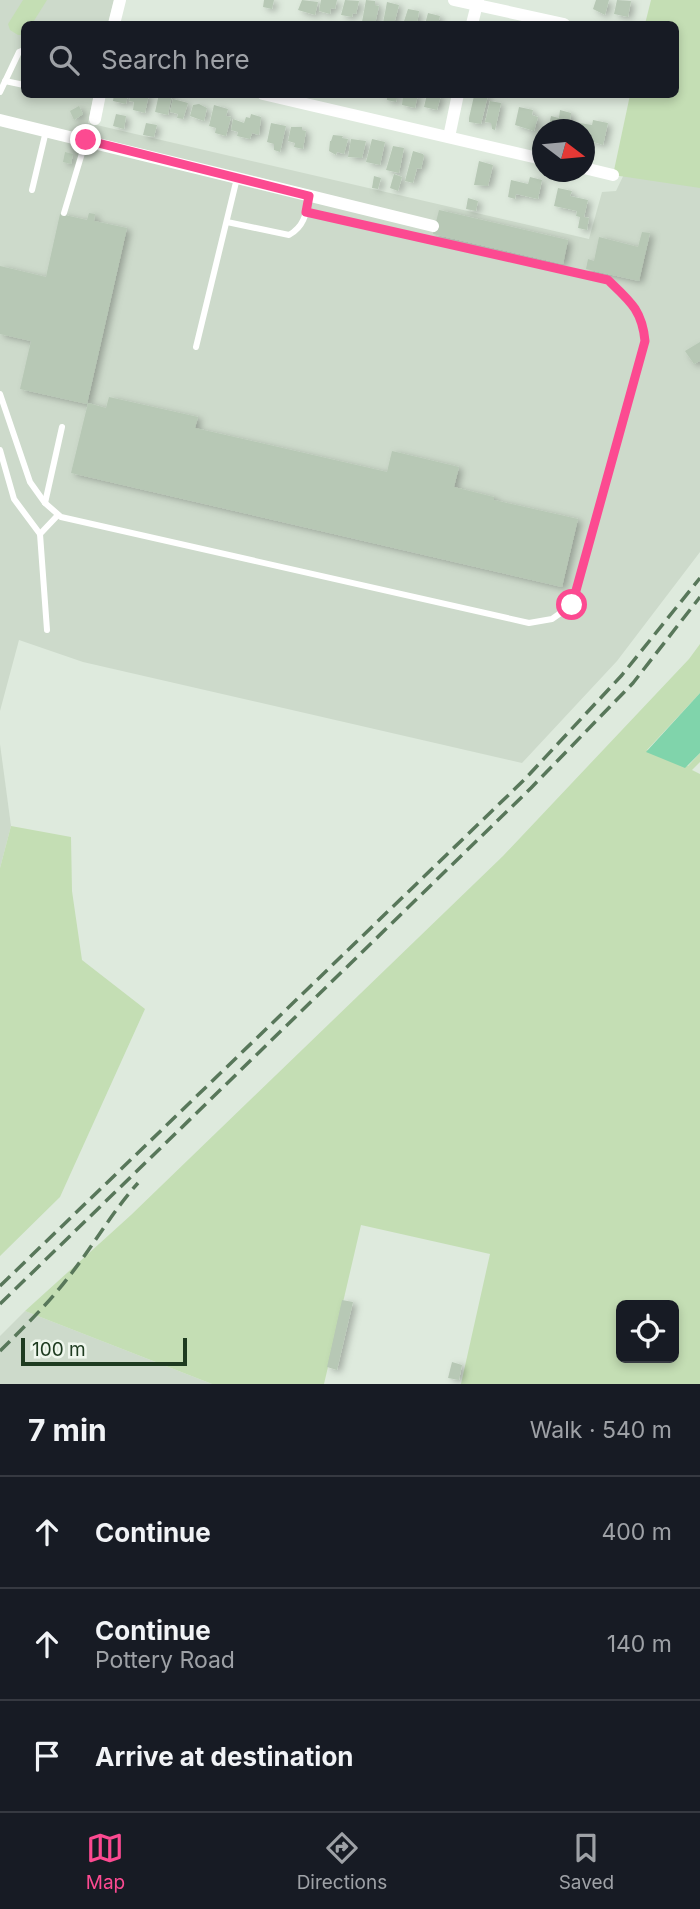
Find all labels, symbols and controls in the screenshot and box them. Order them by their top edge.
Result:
search box [21,21,679,98]
icon: search [45,41,83,79]
text: Search here [101,44,250,75]
north arrow [532,119,595,182]
route end [70,124,101,155]
route start [556,589,587,620]
map controls [616,1300,679,1363]
button: locate [616,1300,679,1363]
scale bar [21,1335,187,1367]
text: 100 m [32,1338,86,1361]
text: 7 min [28,1412,107,1448]
text: Walk · 540 m [530,1416,672,1444]
icon: ahead [28,1513,66,1551]
text: Continue [95,1517,211,1548]
text: 400 m [602,1518,672,1546]
text: Continue [95,1615,211,1646]
icon: ahead [28,1625,66,1663]
text: 140 m [607,1630,672,1658]
text: Pottery Road [95,1646,235,1674]
icon: arrive [28,1737,66,1775]
text: Arrive at destination [95,1741,354,1772]
tab: Map [86,1829,125,1894]
tab: Directions [297,1829,387,1894]
tab: Saved [559,1829,614,1894]

